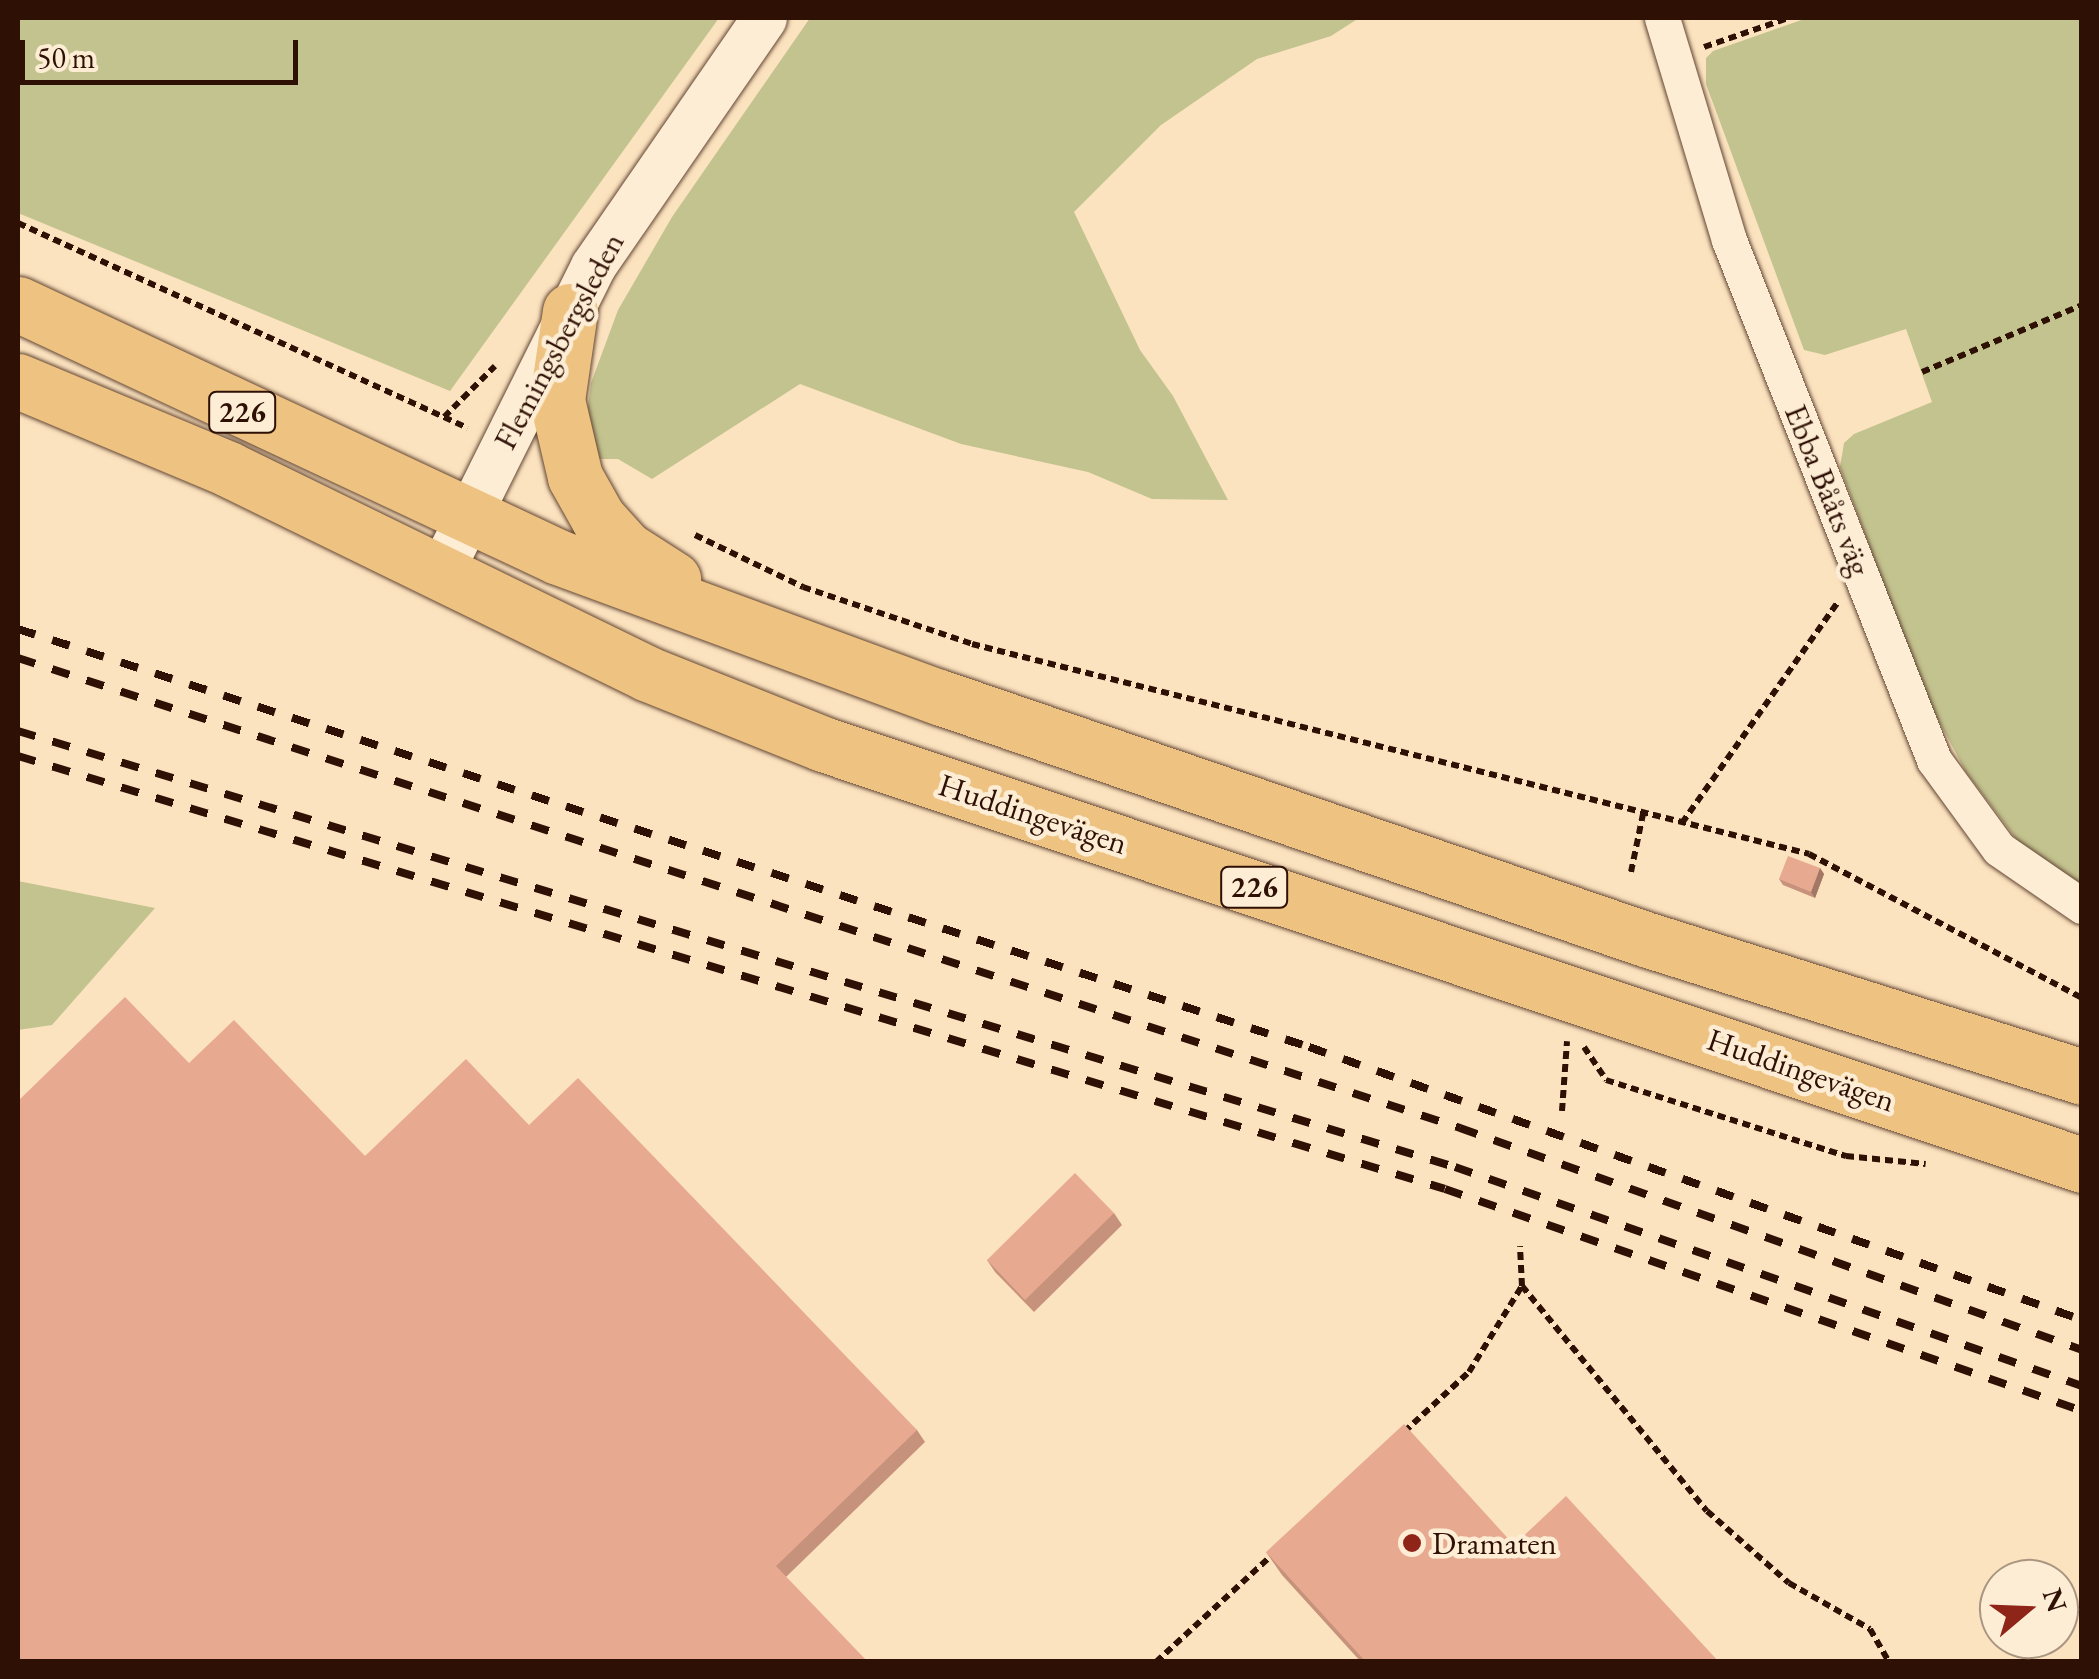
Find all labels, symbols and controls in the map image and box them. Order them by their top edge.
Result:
scale bar [25,20,302,82]
text: 50 m [37,38,95,77]
street label: Flemingsbergsleden [486,226,632,456]
road number: 226 [207,387,277,437]
street label: Ebba Bååts väg [1776,399,1880,581]
street label: Huddingevägen [934,765,1132,863]
road number: 226 [1219,862,1289,912]
street label: Huddingevägen [1702,1020,1900,1120]
place label: Dramaten [1432,1524,1557,1562]
marker: Dramaten [1401,1532,1423,1554]
north arrow [1979,1559,2079,1659]
text: N [2035,1583,2076,1616]

